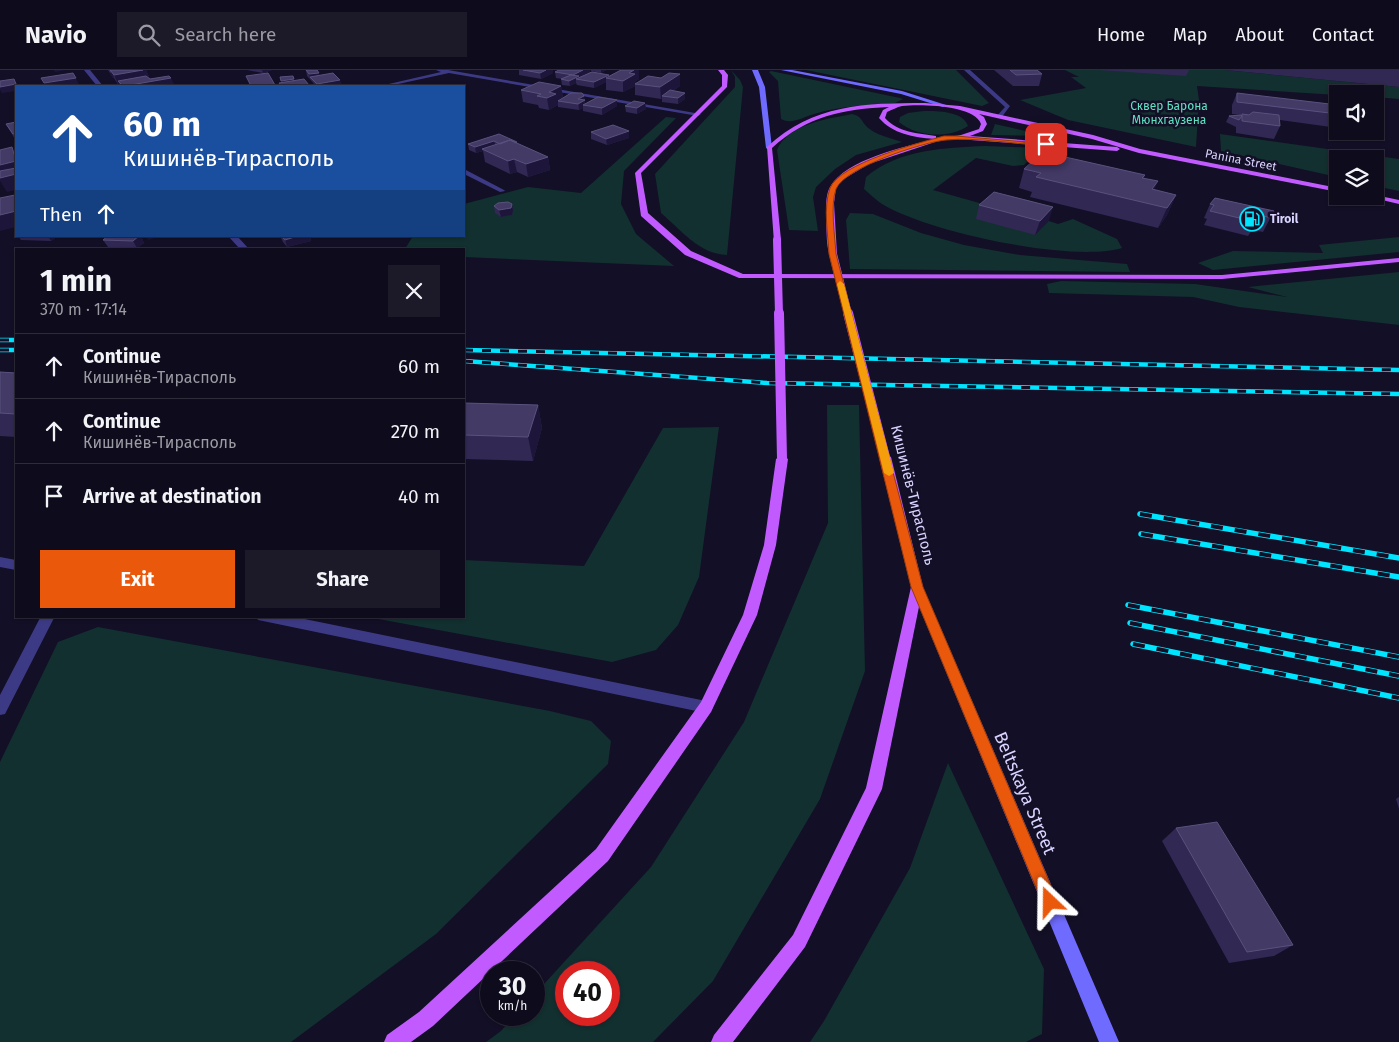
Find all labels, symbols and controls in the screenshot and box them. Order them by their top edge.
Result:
search box [117,12,467,57]
text: Navio [25,21,87,49]
icon: search [135,21,163,49]
text: Search here [175,23,276,46]
text: Home [1097,24,1145,46]
text: Map [1173,24,1207,46]
text: About [1235,24,1284,46]
text: Contact [1312,24,1374,46]
map controls [1329,85,1384,205]
button: sound [1329,85,1384,140]
park label: Сквер Барона Мюнхгаузена [1130,99,1208,127]
text: 60 m [123,103,201,145]
icon: ahead [40,105,105,170]
pin [1025,123,1067,165]
icon: arrive [1032,130,1060,158]
text: Кишинёв-Тирасполь [123,145,334,172]
street label: Panina Street [1204,146,1279,174]
button: layers [1329,150,1384,205]
icon: ahead [92,200,120,228]
text: Then [40,203,82,226]
fuel station icon: Tiroil [1239,206,1265,232]
place label: Tiroil [1270,212,1299,226]
text: 1 min [40,263,112,299]
button: close [388,265,440,317]
text: 370 m · 17:14 [40,300,127,319]
text: Continue [83,345,161,368]
icon: ahead [40,352,68,380]
text: 60 m [398,355,440,378]
text: Кишинёв-Тирасполь [83,368,236,387]
text: Continue [83,410,161,433]
icon: ahead [40,417,68,445]
text: 270 m [391,420,440,443]
street label: Кишинёв-Тирасполь [887,423,939,567]
text: Кишинёв-Тирасполь [83,433,236,452]
icon: arrive [40,482,68,510]
text: Arrive at destination [83,485,262,508]
text: 40 m [398,485,440,508]
button: Exit [40,550,235,608]
button: Share [245,550,440,608]
street label: Beltskaya Street [989,728,1061,858]
position arrow [1023,875,1075,927]
speed limit sign: 40 [555,961,620,1026]
text: 30 [499,972,526,1002]
text: km/h [498,999,527,1013]

